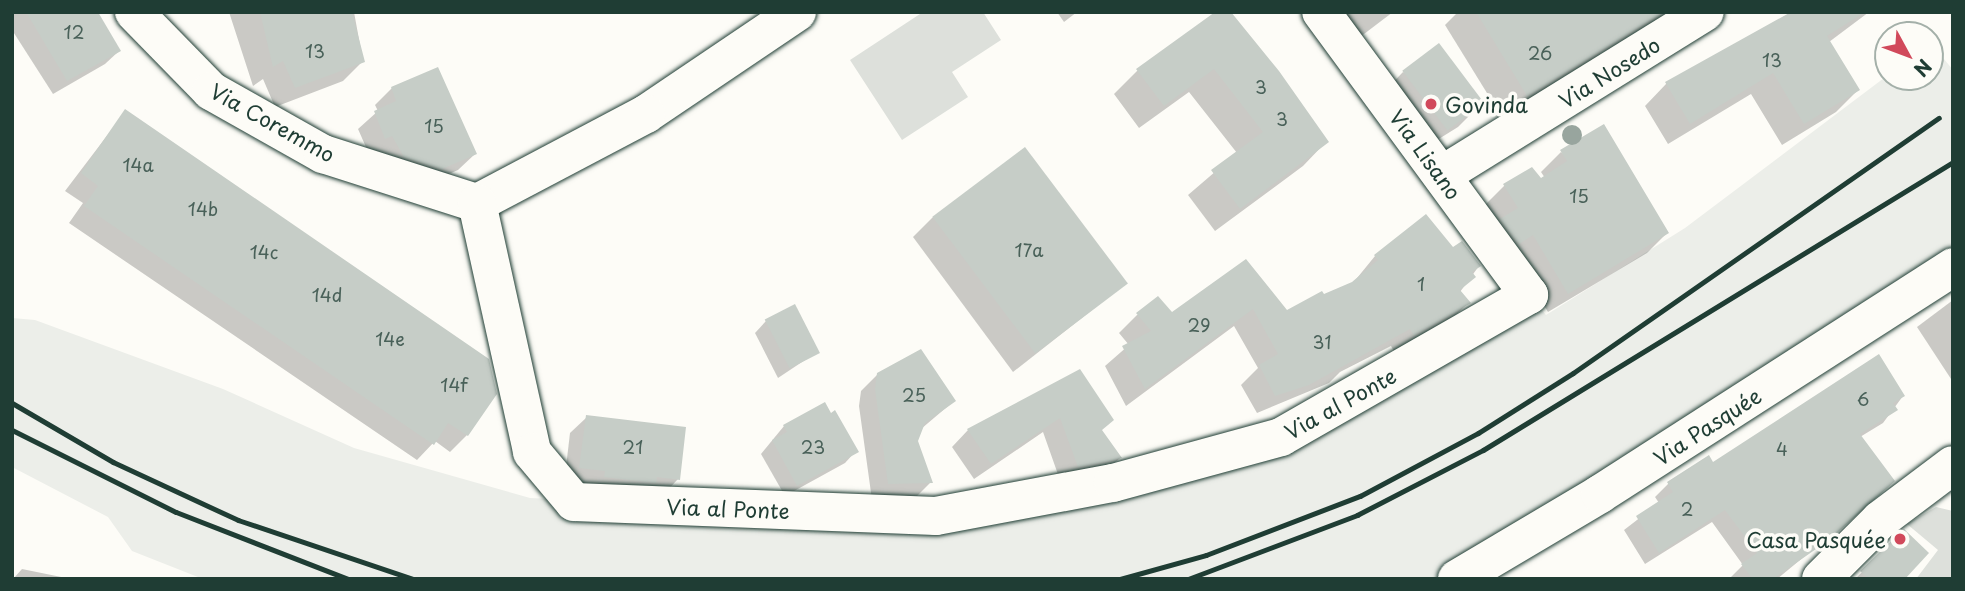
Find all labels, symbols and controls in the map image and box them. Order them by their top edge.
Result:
house number: 12 [64,21,84,43]
north arrow [1874,21,1944,91]
street label: Via Nosedo [1554,31,1664,113]
house number: 13 [305,40,325,62]
house number: 26 [1528,42,1552,64]
house number: 13 [1762,49,1782,71]
text: N [1908,54,1939,83]
house number: 3 [1255,76,1267,98]
street label: Via Coremmo [206,77,340,167]
place label: Govinda [1445,91,1528,117]
marker: Govinda [1423,96,1439,112]
street label: Via Lisano [1385,104,1467,204]
house number: 3 [1276,108,1288,130]
house number: 15 [424,115,444,137]
house number: 14a [122,154,154,176]
house number: 15 [1569,185,1589,207]
house number: 14b [188,198,218,220]
house number: 17a [1015,239,1043,261]
house number: 14c [250,241,278,263]
house number: 1 [1417,273,1425,295]
house number: 14d [312,284,342,306]
house number: 29 [1188,314,1210,336]
house number: 14e [375,328,405,350]
house number: 31 [1313,331,1331,353]
street label: Via al Ponte [1280,362,1400,444]
house number: 14f [440,374,468,396]
street label: Via Pasquée [1649,382,1765,470]
house number: 25 [902,384,926,406]
house number: 6 [1857,388,1869,410]
house number: 21 [623,436,643,458]
house number: 23 [801,436,825,458]
house number: 4 [1776,438,1788,460]
street label: Via al Ponte [666,493,790,523]
house number: 2 [1681,498,1693,520]
place label: Casa Pasquée [1746,526,1886,552]
marker: Casa Pasquée [1892,531,1908,547]

